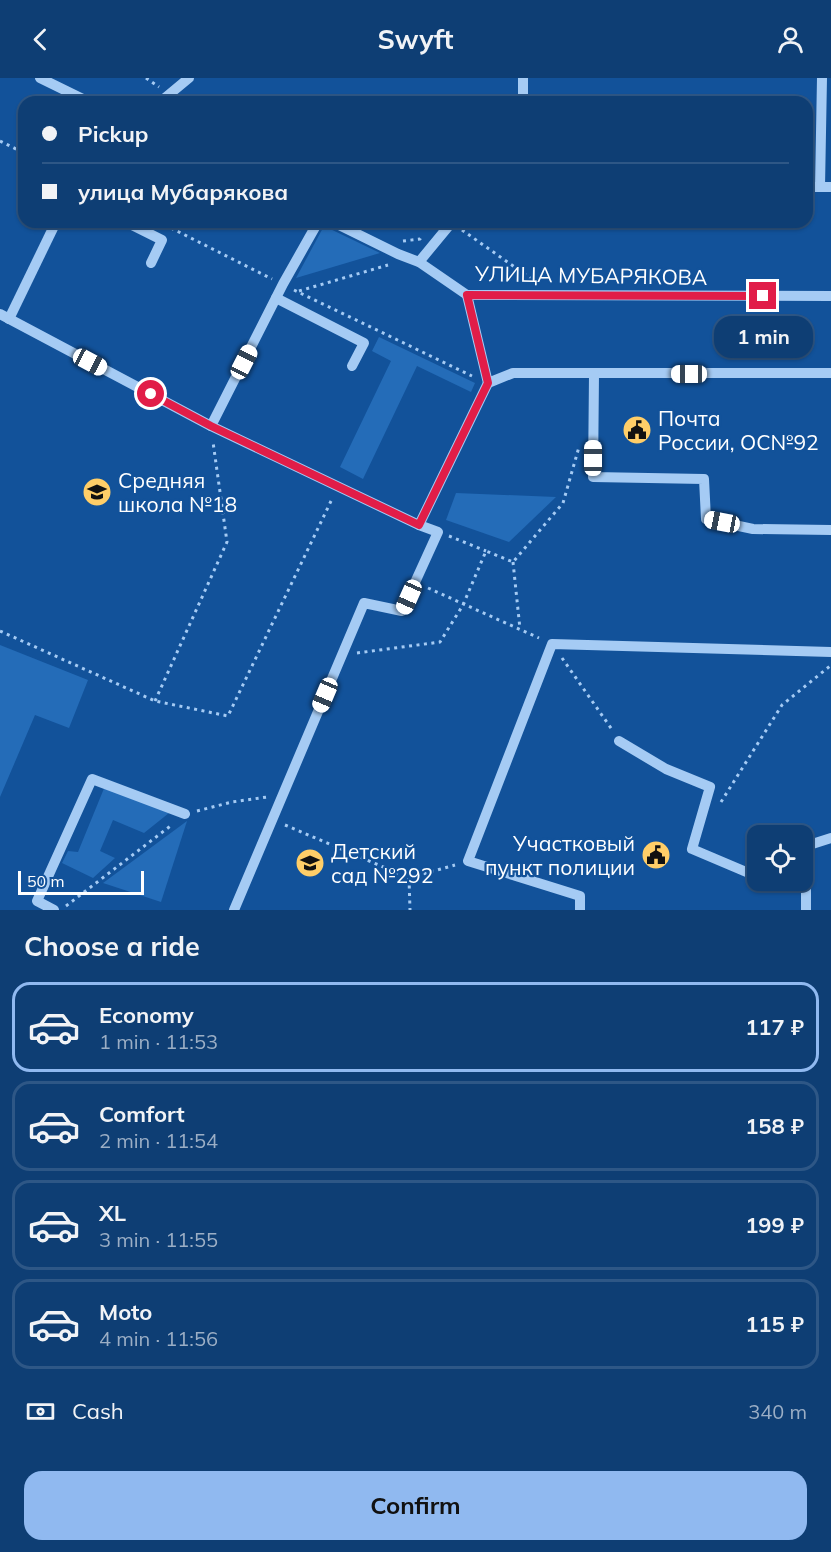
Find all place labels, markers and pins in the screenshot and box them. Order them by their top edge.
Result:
place label: Почта России, ОС№92 [658,405,819,455]
public building icon: Почта России, ОС№92 [621,414,653,446]
place label: Средняя школа №18 [118,467,237,517]
school or university icon: Средняя школа №18 [81,476,113,508]
place label: Участковый пункт полиции [485,830,635,880]
place label: Детский сад №292 [331,838,433,888]
public building icon: Участковый пункт полиции [640,839,672,871]
school or university icon: Детский сад №292 [294,847,326,879]

